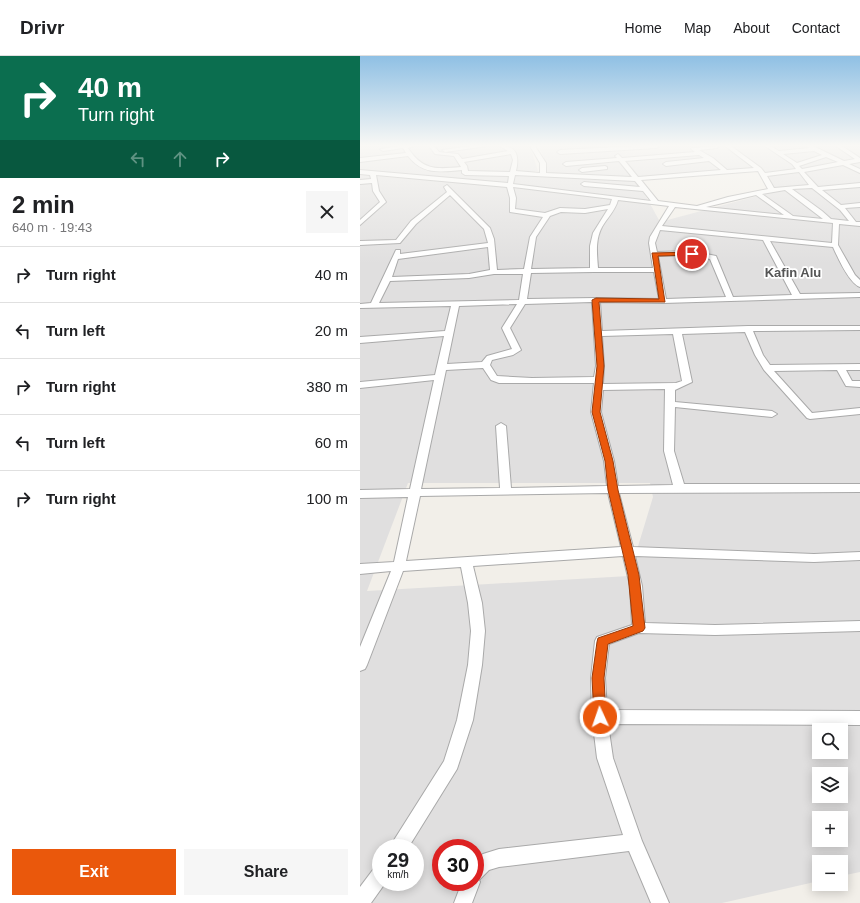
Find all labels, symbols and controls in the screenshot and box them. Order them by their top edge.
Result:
text: Drivr [20,17,64,38]
text: Home [625,20,662,36]
text: Map [684,20,711,36]
text: About [733,20,770,36]
text: Contact [792,20,840,36]
icon: right [12,72,64,124]
text: 40 m [78,72,142,103]
text: Turn right [78,105,154,125]
icon: left [127,148,149,170]
icon: ahead [169,148,191,170]
icon: right [211,148,233,170]
text: 2 min [12,191,75,218]
button: close [306,191,348,233]
text: 640 m · 19:43 [12,220,92,235]
pin [675,237,709,271]
icon: arrive [681,243,703,265]
icon: right [12,264,34,286]
district label: Kafin Alu [765,265,821,280]
text: Turn right [46,266,116,283]
text: 40 m [315,266,348,283]
icon: left [12,320,34,342]
text: Turn left [46,322,105,339]
text: 20 m [315,322,348,339]
icon: right [12,376,34,398]
text: Turn right [46,378,116,395]
text: 380 m [306,378,348,395]
icon: left [12,432,34,454]
text: Turn left [46,434,105,451]
text: 60 m [315,434,348,451]
icon: right [12,488,34,510]
text: Turn right [46,490,116,507]
text: 100 m [306,490,348,507]
position arrow [579,696,621,738]
map controls [812,723,848,891]
button: search [812,723,848,759]
button: layers [812,767,848,803]
button: + [812,811,848,847]
speed limit sign: 30 [432,839,484,891]
button: Exit [12,849,176,895]
button: Share [184,849,348,895]
text: 29 [387,849,409,871]
button: − [812,855,848,891]
text: km/h [387,869,409,880]

